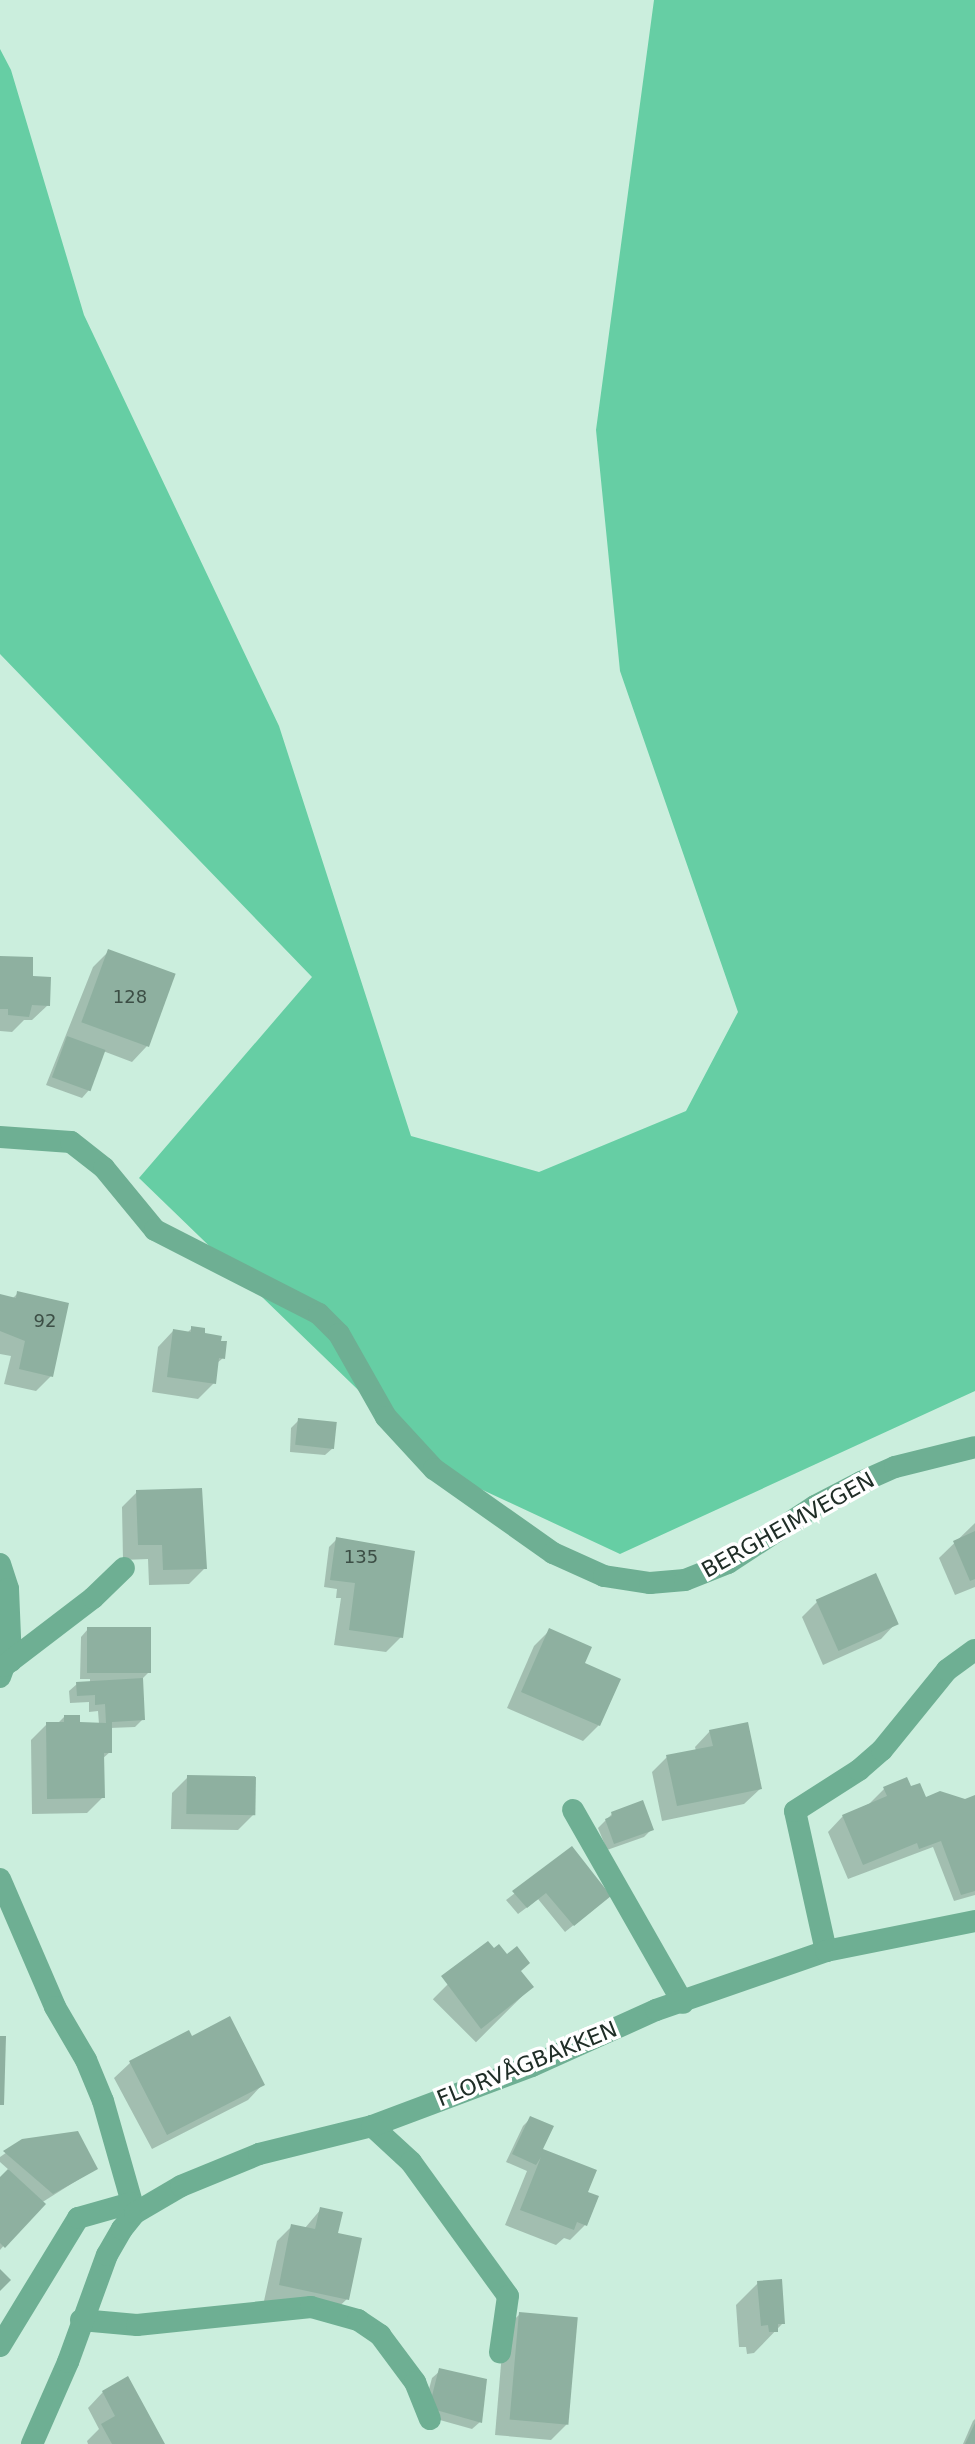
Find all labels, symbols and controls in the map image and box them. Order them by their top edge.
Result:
house number: 128 [113,986,147,1008]
house number: 92 [34,1310,56,1332]
street label: BERGHEIMVEGEN [697,1467,879,1583]
house number: 135 [344,1546,378,1568]
street label: FLORVÅGBAKKEN [433,2016,621,2112]

